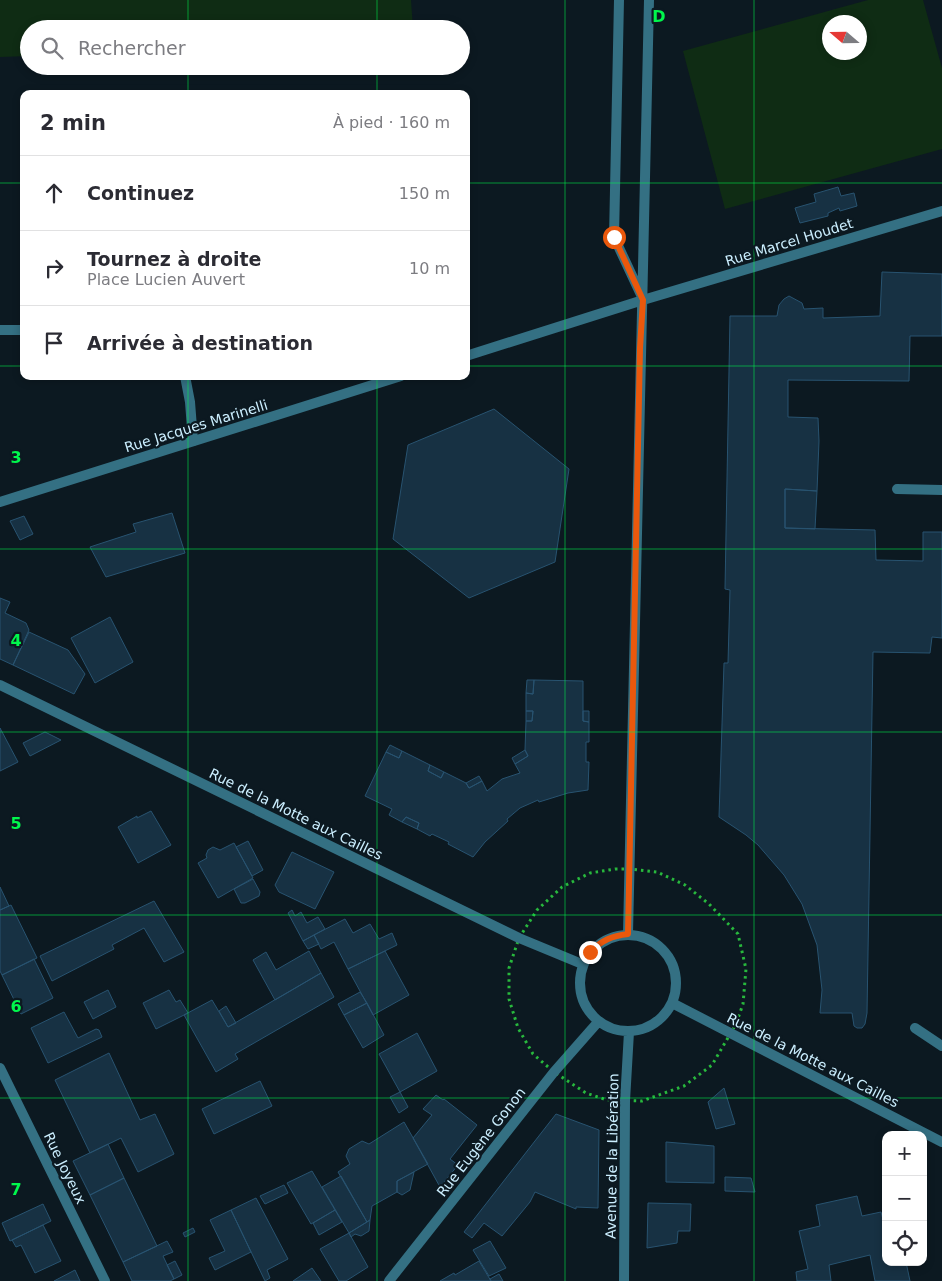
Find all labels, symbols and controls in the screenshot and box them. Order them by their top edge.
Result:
text: D [652,7,666,26]
north arrow [822,15,867,60]
search box [20,20,470,75]
icon: search [38,34,66,62]
text: Rechercher [78,37,186,59]
text: 2 min [40,111,106,135]
text: À pied · 160 m [333,113,450,132]
icon: ahead [40,179,68,207]
text: Continuez [87,182,194,204]
text: 150 m [399,184,450,203]
street label: Rue Marcel Houdet [723,215,855,269]
route start [603,226,626,249]
text: Tournez à droite [87,248,261,270]
icon: right [40,254,68,282]
text: 10 m [409,259,450,278]
text: Place Lucien Auvert [87,270,245,289]
icon: arrive [40,329,68,357]
text: Arrivée à destination [87,332,313,354]
street label: Rue Jacques Marinelli [122,397,270,455]
text: 3 [10,448,22,467]
text: 4 [10,631,22,650]
street label: Rue de la Motte aux Cailles [207,765,385,863]
text: 5 [10,814,22,833]
route end [579,941,602,964]
text: 6 [10,997,22,1016]
street label: Rue de la Motte aux Cailles [724,1010,902,1110]
street label: Avenue de la Libération [603,1073,621,1239]
street label: Rue Eugène Gonon [433,1084,529,1200]
street label: Rue Joyeux [41,1130,89,1206]
map controls [882,1131,927,1266]
button: + [882,1131,927,1176]
button: − [882,1176,927,1221]
text: 7 [10,1180,22,1199]
button: locate [882,1221,927,1266]

